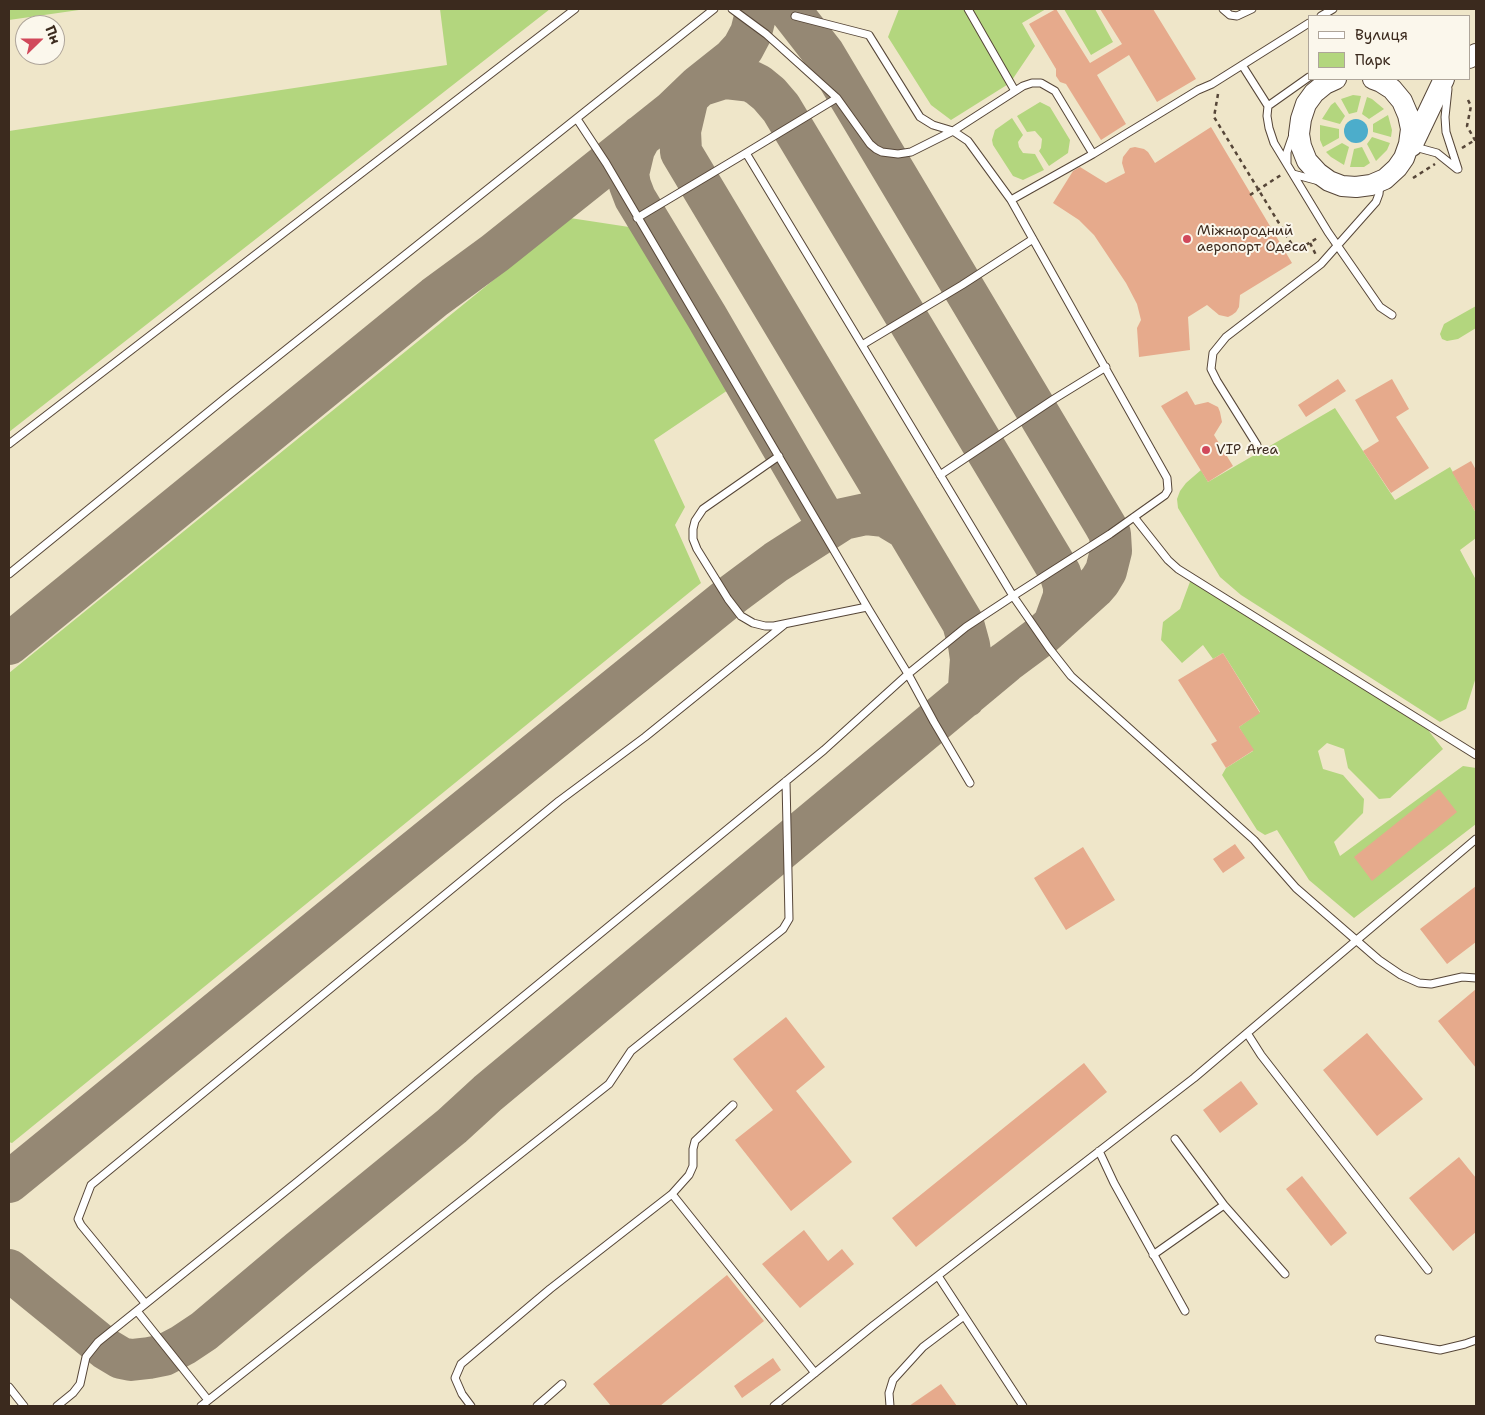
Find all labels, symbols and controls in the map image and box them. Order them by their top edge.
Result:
north arrow [15,15,65,65]
legend [1308,15,1470,80]
text: Пн [41,23,65,47]
text: Вулиця [1355,25,1408,45]
text: Парк [1355,50,1391,70]
place label: Міжнародний аеропорт Одеса [1197,223,1307,256]
marker: Міжнародний аеропорт Одеса [1181,233,1193,245]
place label: VIP Area [1216,442,1278,458]
marker: VIP Area [1200,444,1212,456]

